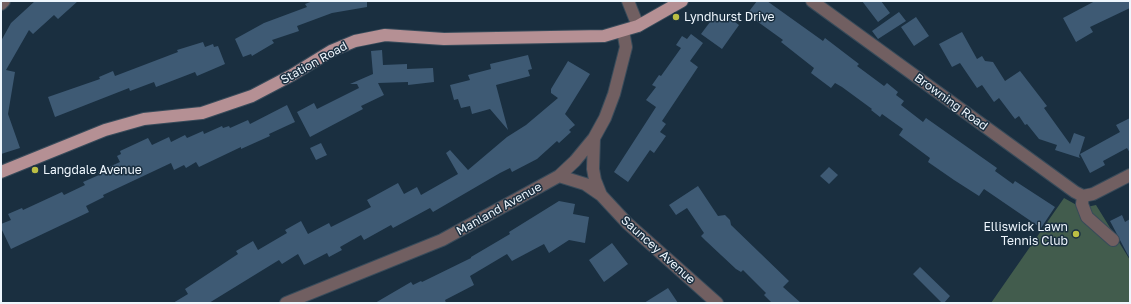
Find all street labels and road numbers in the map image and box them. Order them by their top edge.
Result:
street label: Station Road [278,39,350,87]
street label: Browning Road [912,71,990,133]
street label: Manland Avenue [454,180,544,238]
street label: Sauncey Avenue [618,213,698,287]

